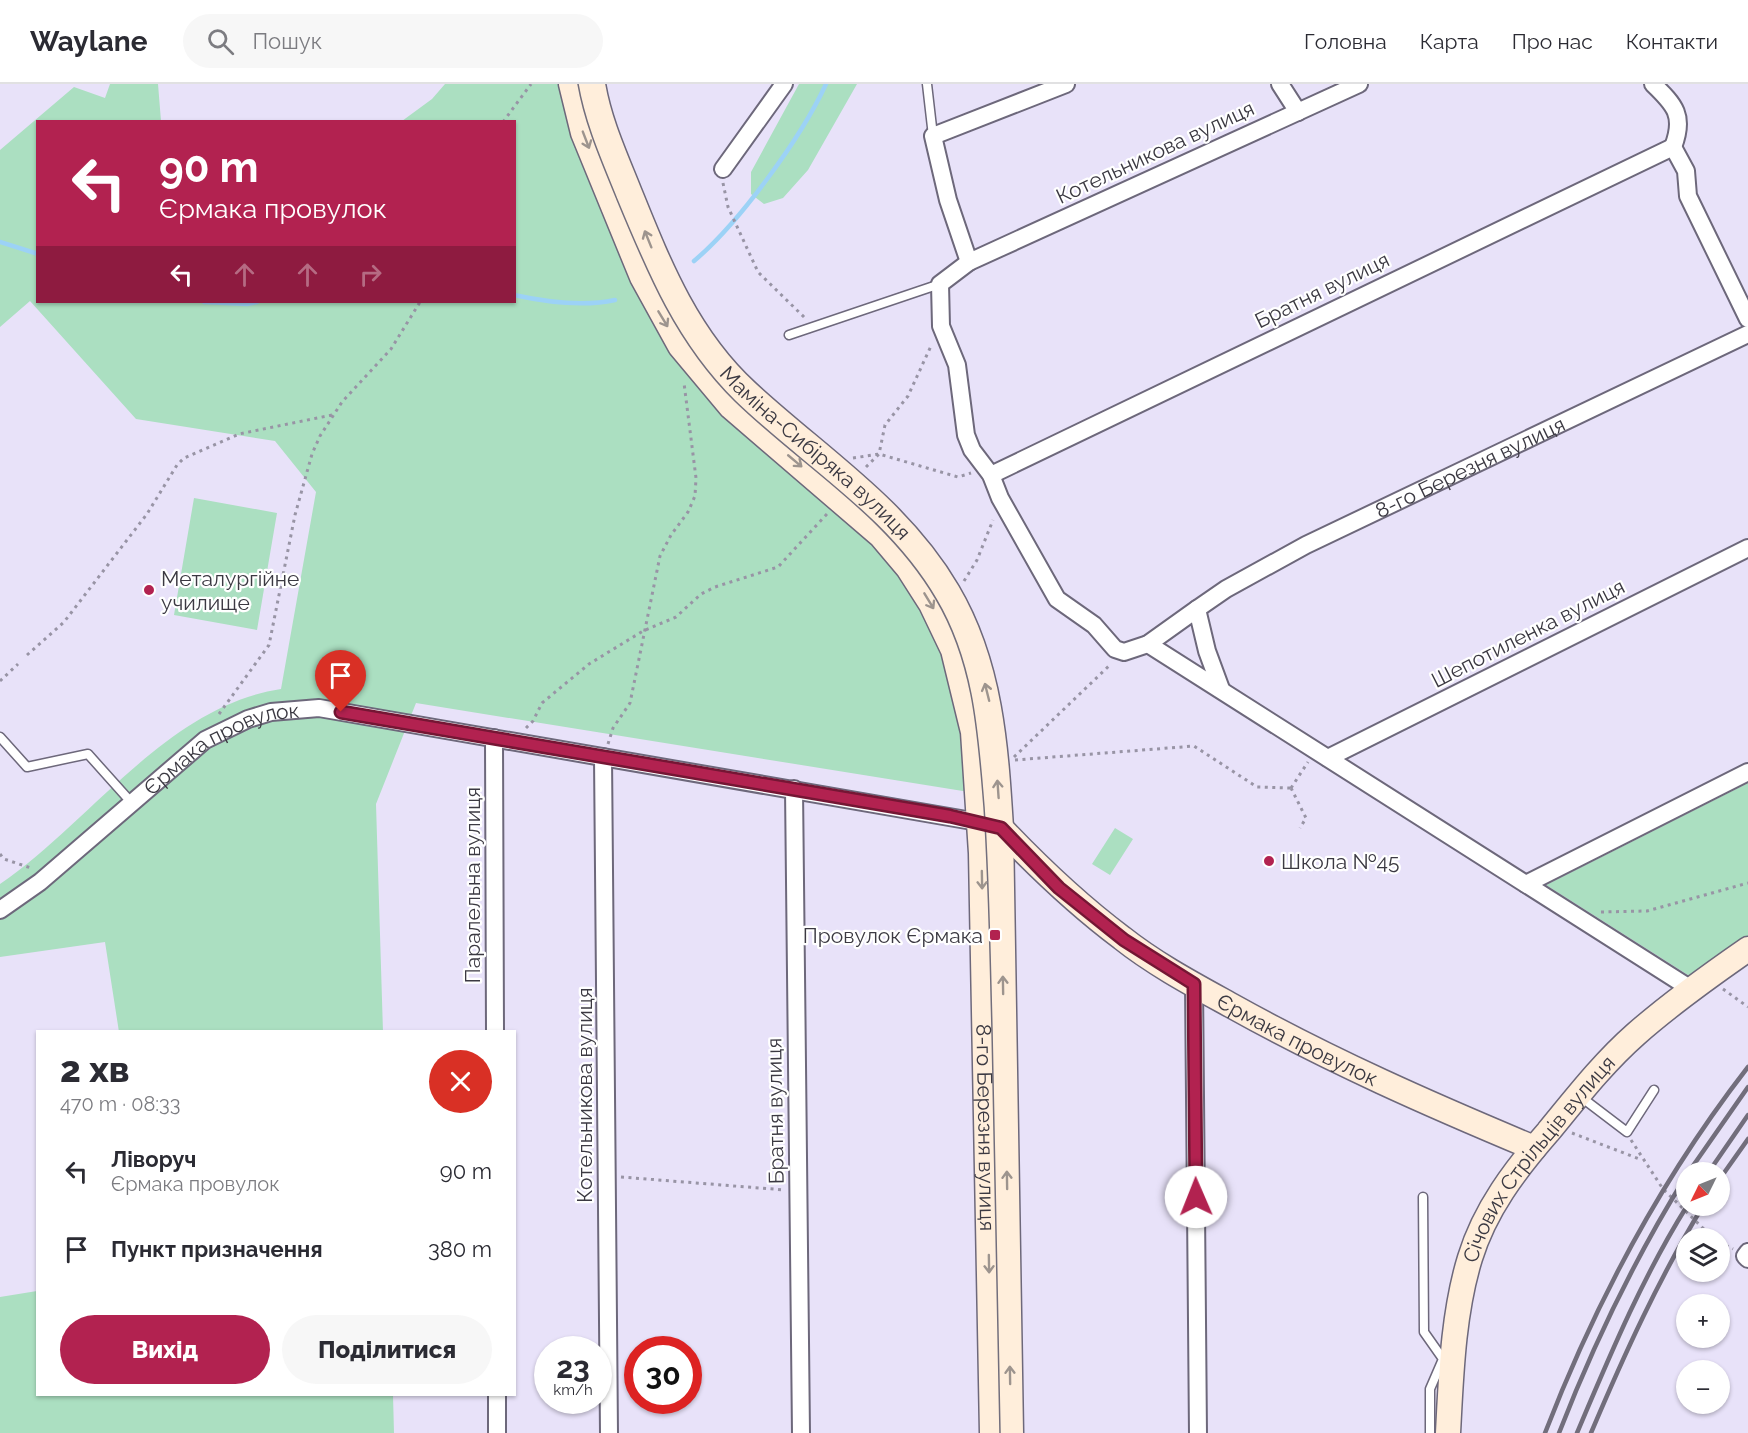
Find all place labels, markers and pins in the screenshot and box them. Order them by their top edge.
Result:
place label: Металургійне училище [161,566,299,615]
marker: Металургійне училище [142,583,156,597]
pin [315,650,366,712]
place label: Школа №45 [1281,849,1399,874]
marker: Школа №45 [1262,854,1276,868]
place label: Провулок Єрмака [803,923,983,948]
marker: Провулок Єрмака [988,928,1002,942]

